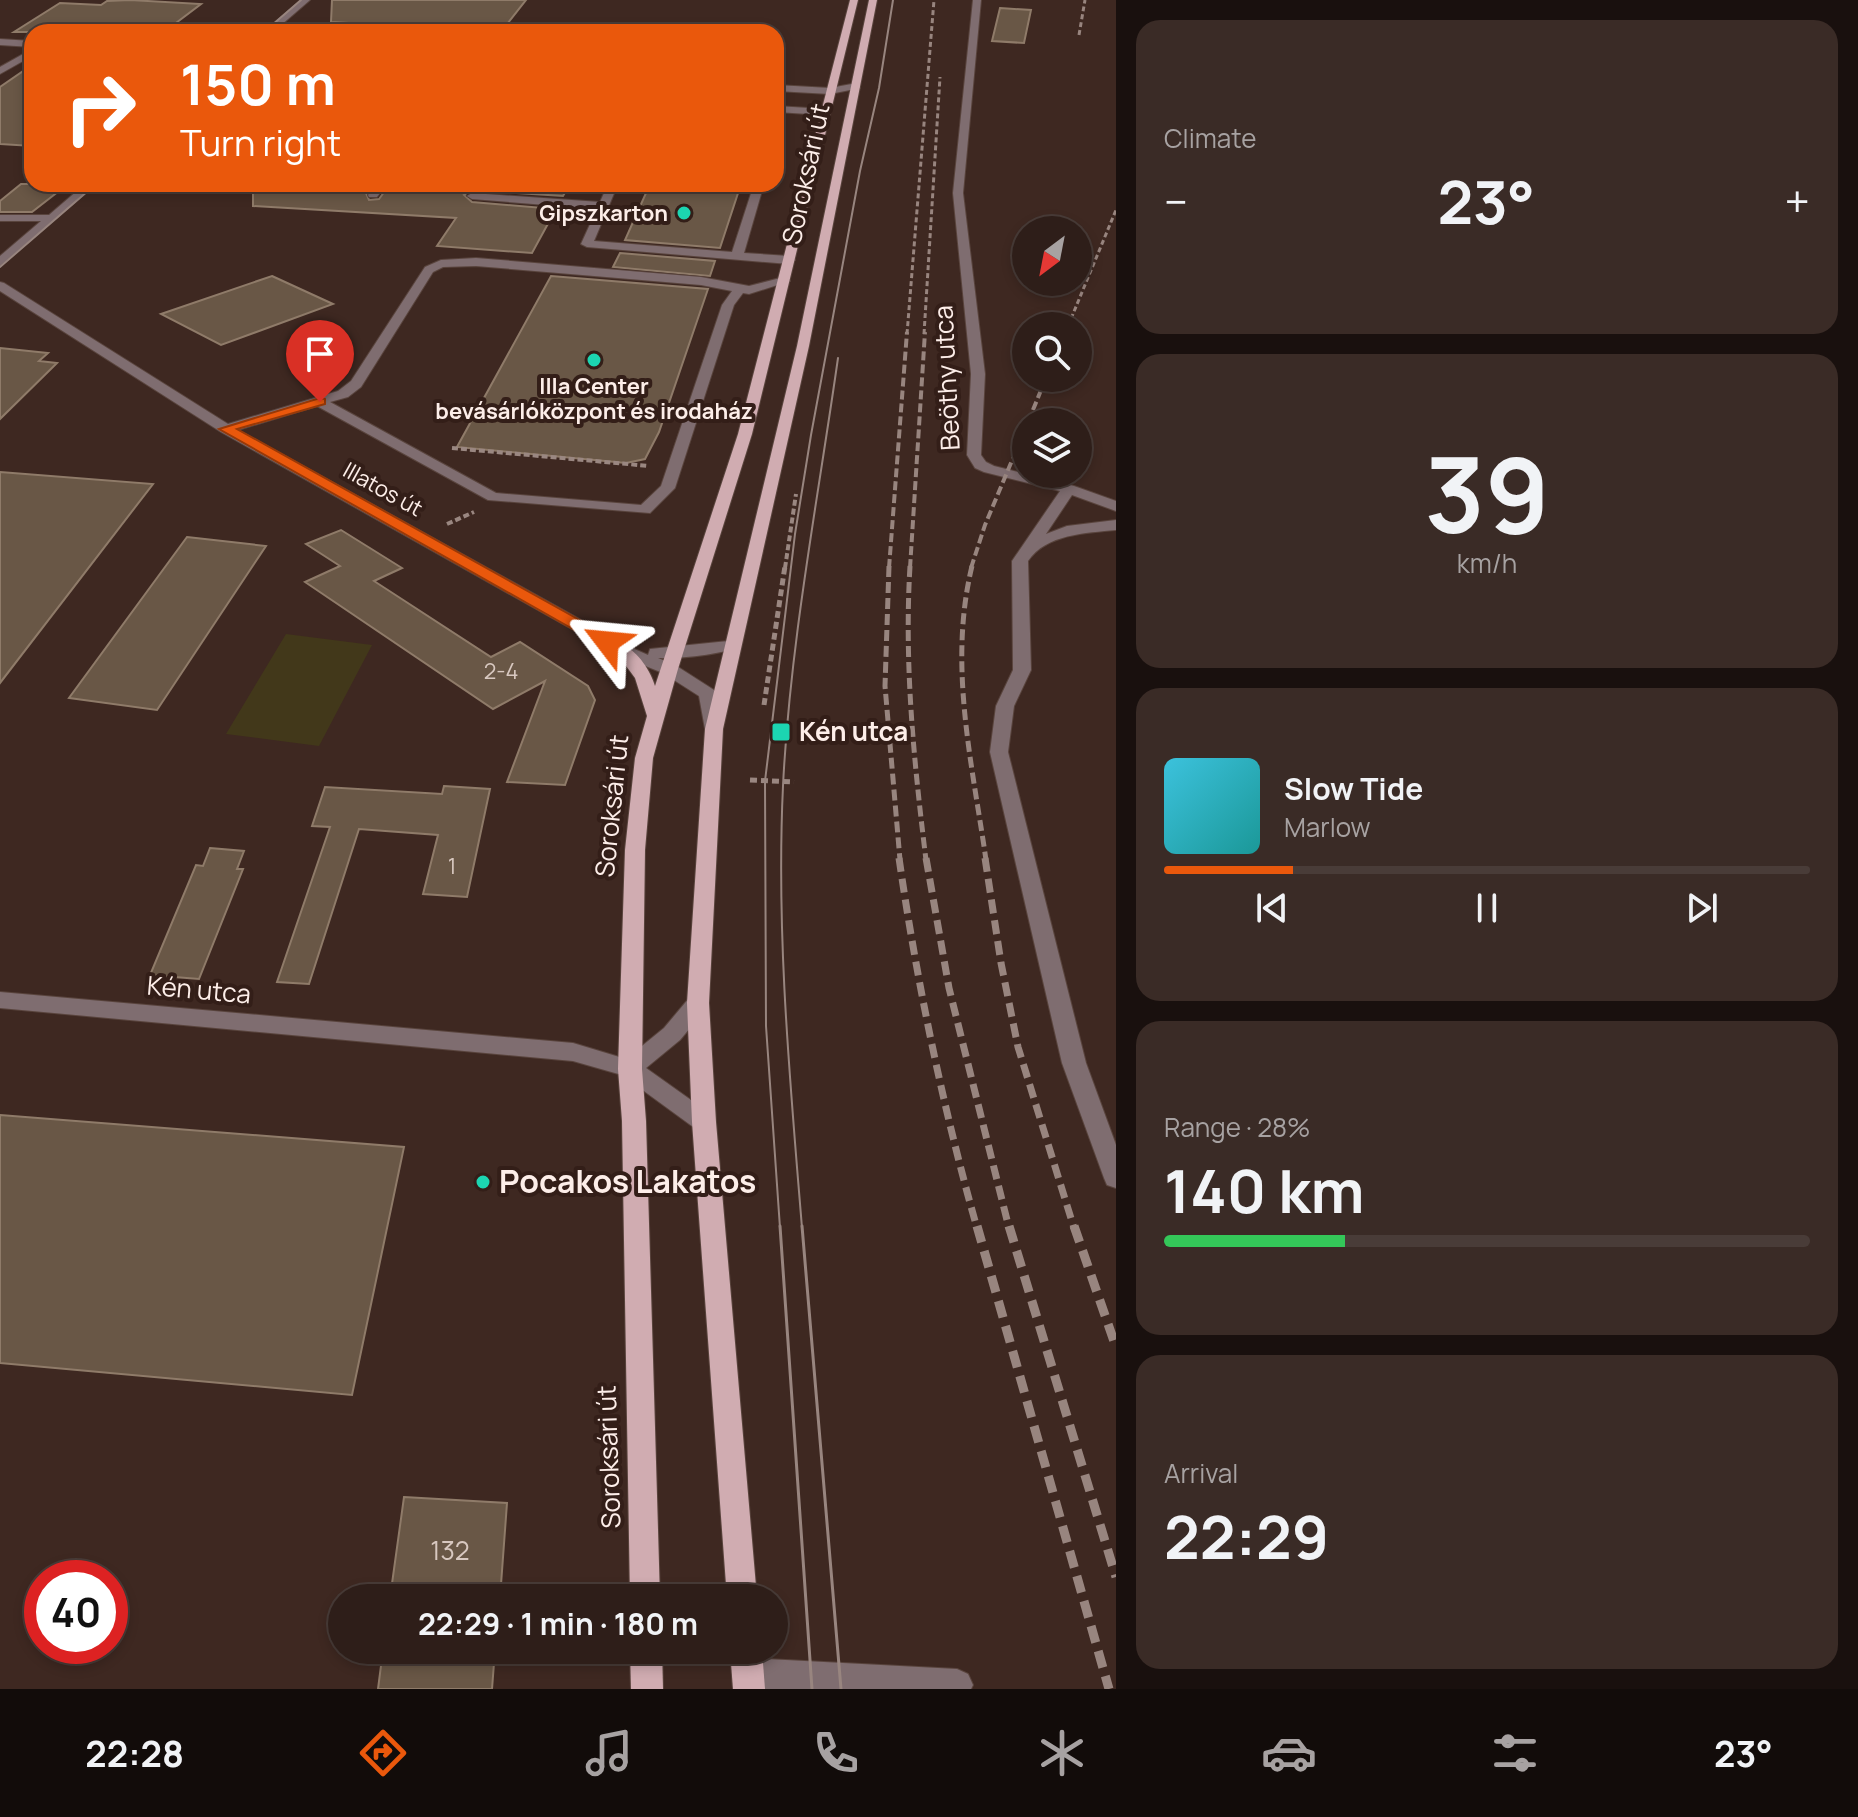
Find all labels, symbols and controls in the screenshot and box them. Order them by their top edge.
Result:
text: 150 m [180,45,336,122]
icon: right [48,56,152,160]
street label: Soroksári út [773,100,838,248]
text: Turn right [180,118,341,167]
text: Climate [1164,120,1256,156]
text: 23° [1437,160,1535,242]
text: − [1164,171,1188,231]
text: + [1785,171,1810,231]
place label: Gipszkarton [539,198,668,228]
marker: Gipszkarton [675,204,693,222]
north arrow [1012,216,1092,296]
map controls [1012,216,1092,488]
street label: Beöthy utca [924,305,968,452]
button: search [1012,312,1092,392]
pin [286,320,354,402]
icon: arrive [298,332,342,376]
marker: Illa Center bevásárlóközpont és irodaház [585,351,603,369]
place label: Illa Center bevásárlóközpont és irodaház [435,371,753,426]
button: layers [1012,408,1092,488]
text: 39 [1424,422,1550,564]
street label: Illatos út [338,455,428,523]
text: km/h [1457,545,1517,581]
position arrow [565,600,649,684]
house number: 2-4 [484,656,518,686]
place label: Kén utca [799,713,908,749]
marker: Kén utca [770,721,792,743]
street label: Soroksári út [586,733,636,879]
text: Slow Tide [1284,768,1423,809]
text: Marlow [1284,809,1371,845]
house number: 1 [448,851,456,881]
icon: previous [1250,886,1294,930]
icon: pause [1465,886,1509,930]
icon: next [1680,886,1724,930]
street label: Kén utca [146,967,253,1011]
text: Range · 28% [1164,1109,1311,1145]
text: 140 km [1164,1149,1365,1231]
place label: Pocakos Lakatos [499,1159,756,1203]
marker: Pocakos Lakatos [474,1173,492,1191]
street label: Soroksári út [588,1385,628,1529]
text: Arrival [1164,1455,1238,1491]
text: 22:29 [1164,1495,1329,1577]
house number: 132 [430,1532,470,1568]
speed limit sign: 40 [24,1560,128,1664]
text: 22:29 · 1 min · 180 m [418,1603,698,1644]
icon: directions [355,1725,411,1781]
icon: music [581,1725,637,1781]
icon: phone [808,1725,864,1781]
icon: climate [1034,1725,1090,1781]
icon: car [1261,1725,1317,1781]
icon: filters [1487,1725,1543,1781]
text: 22:28 [85,1729,184,1778]
text: 23° [1714,1729,1773,1778]

